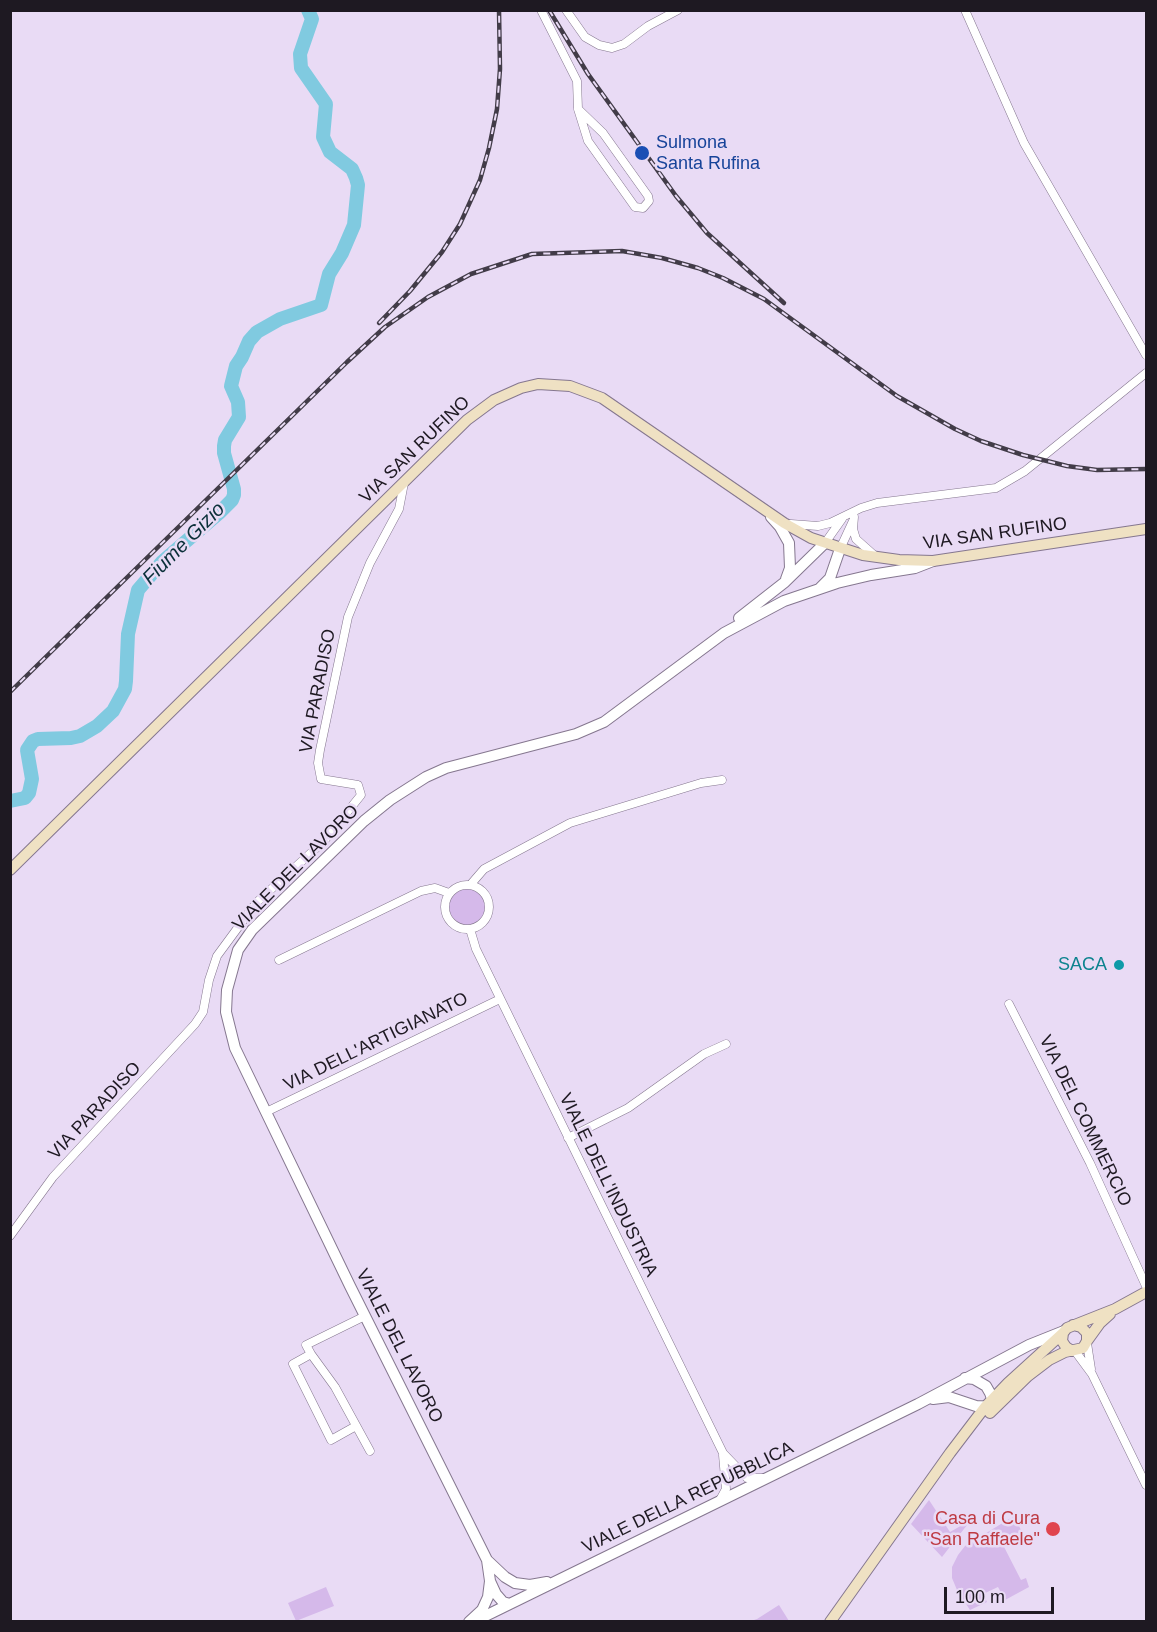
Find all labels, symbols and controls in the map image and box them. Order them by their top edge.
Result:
place label: Sulmona Santa Rufina [656,132,760,174]
marker: Sulmona Santa Rufina [633,144,651,162]
street label: VIA SAN RUFINO [355,392,475,508]
water label: Fiume Gizio [138,498,230,590]
street label: VIA SAN RUFINO [922,513,1068,555]
street label: VIA PARADISO [295,627,341,755]
street label: VIALE DEL LAVORO [228,800,364,936]
place label: SACA [1058,954,1107,976]
marker: SACA [1112,958,1126,972]
street label: VIA DELL'ARTIGIANATO [280,988,472,1096]
street label: VIA DEL COMMERCIO [1034,1032,1136,1210]
street label: VIA PARADISO [44,1058,146,1164]
street label: VIALE DELL'INDUSTRIA [554,1090,662,1280]
street label: VIALE DEL LAVORO [351,1265,447,1427]
street label: VIALE DELLA REPUBBLICA [579,1437,797,1559]
place label: Casa di Cura "San Raffaele" [923,1508,1040,1550]
marker: Casa di Cura "San Raffaele" [1044,1520,1062,1538]
scale bar [947,1575,1056,1613]
text: 100 m [955,1587,1005,1607]

